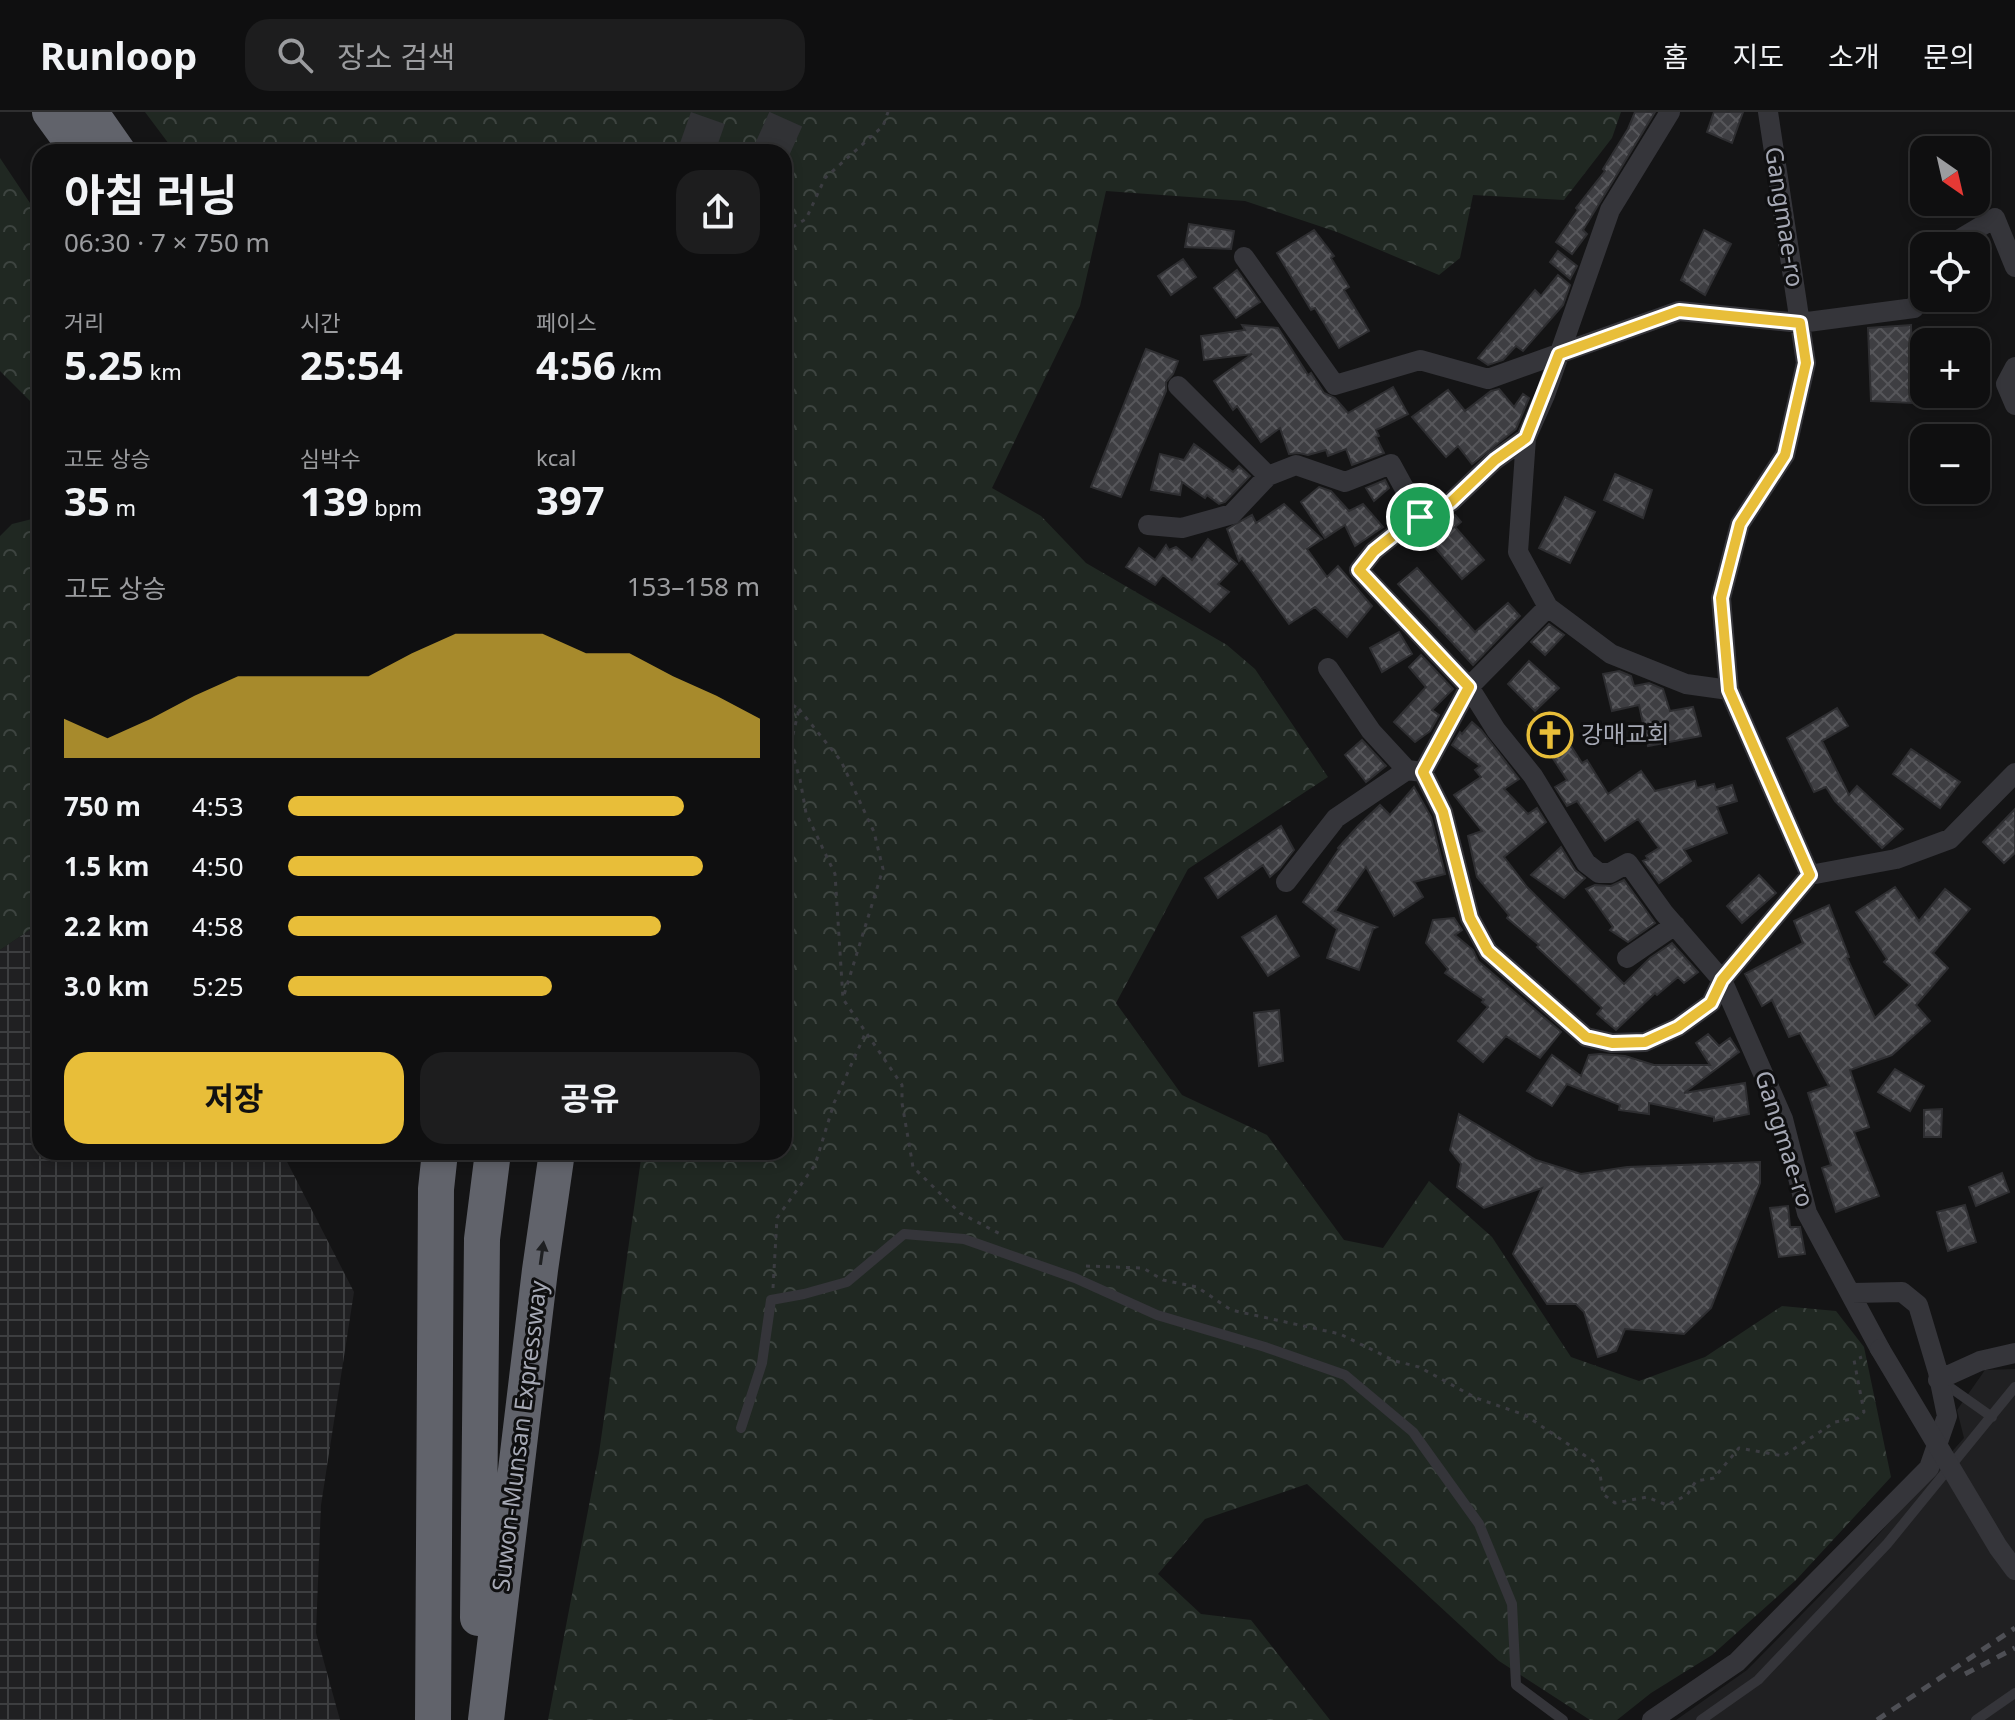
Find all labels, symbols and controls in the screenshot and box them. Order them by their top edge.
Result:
search box [245,19,805,91]
text: Runloop [40,29,197,81]
icon: search [273,33,317,77]
text: 장소 검색 [337,36,455,77]
text: 홈 [1663,37,1688,75]
text: 지도 [1732,37,1784,75]
text: 소개 [1828,37,1879,75]
text: 문의 [1923,37,1975,75]
north arrow [1910,136,1990,216]
map controls [1910,136,1990,504]
street label: Gangmae-ro [1758,144,1813,289]
text: 아침 러닝 [64,164,237,224]
button: share [676,170,760,254]
text: 06:30 · 7 × 750 m [64,224,270,260]
button: locate [1910,232,1990,312]
text: 거리 [64,307,104,337]
text: 시간 [300,307,340,337]
text: 페이스 [536,307,597,337]
button: + [1910,328,1990,408]
text: 5.25 [64,337,144,392]
text: 25:54 [300,337,403,392]
text: 4:56 [536,337,616,392]
text: km [144,356,182,386]
text: /km [616,356,662,386]
button: − [1910,424,1990,504]
text: kcal [536,442,576,472]
text: 고도 상승 [64,443,151,473]
text: 심박수 [300,443,361,473]
text: 397 [536,472,605,527]
text: 35 [64,473,110,528]
text: 139 [300,473,369,528]
pin [1386,483,1454,551]
text: m [110,492,136,522]
text: bpm [369,492,422,522]
icon: arrive [1398,495,1442,539]
text: 153–158 m [627,568,760,604]
text: 고도 상승 [64,570,166,606]
church icon: 강매교회 [1526,711,1574,759]
place label: 강매교회 [1581,717,1669,750]
text: 750 m [64,788,141,824]
text: 4:53 [192,788,244,824]
text: 1.5 km [64,848,149,884]
text: 4:50 [192,848,244,884]
text: 2.2 km [64,908,149,944]
text: 4:58 [192,908,244,944]
text: 3.0 km [64,968,149,1004]
text: 5:25 [192,968,244,1004]
button: 저장 [64,1052,404,1144]
button: 공유 [420,1052,760,1144]
street label: Gangmae-ro [1748,1066,1823,1211]
one-way arrow [536,1241,549,1266]
street label: Suwon-Munsan Expressway [483,1278,554,1593]

